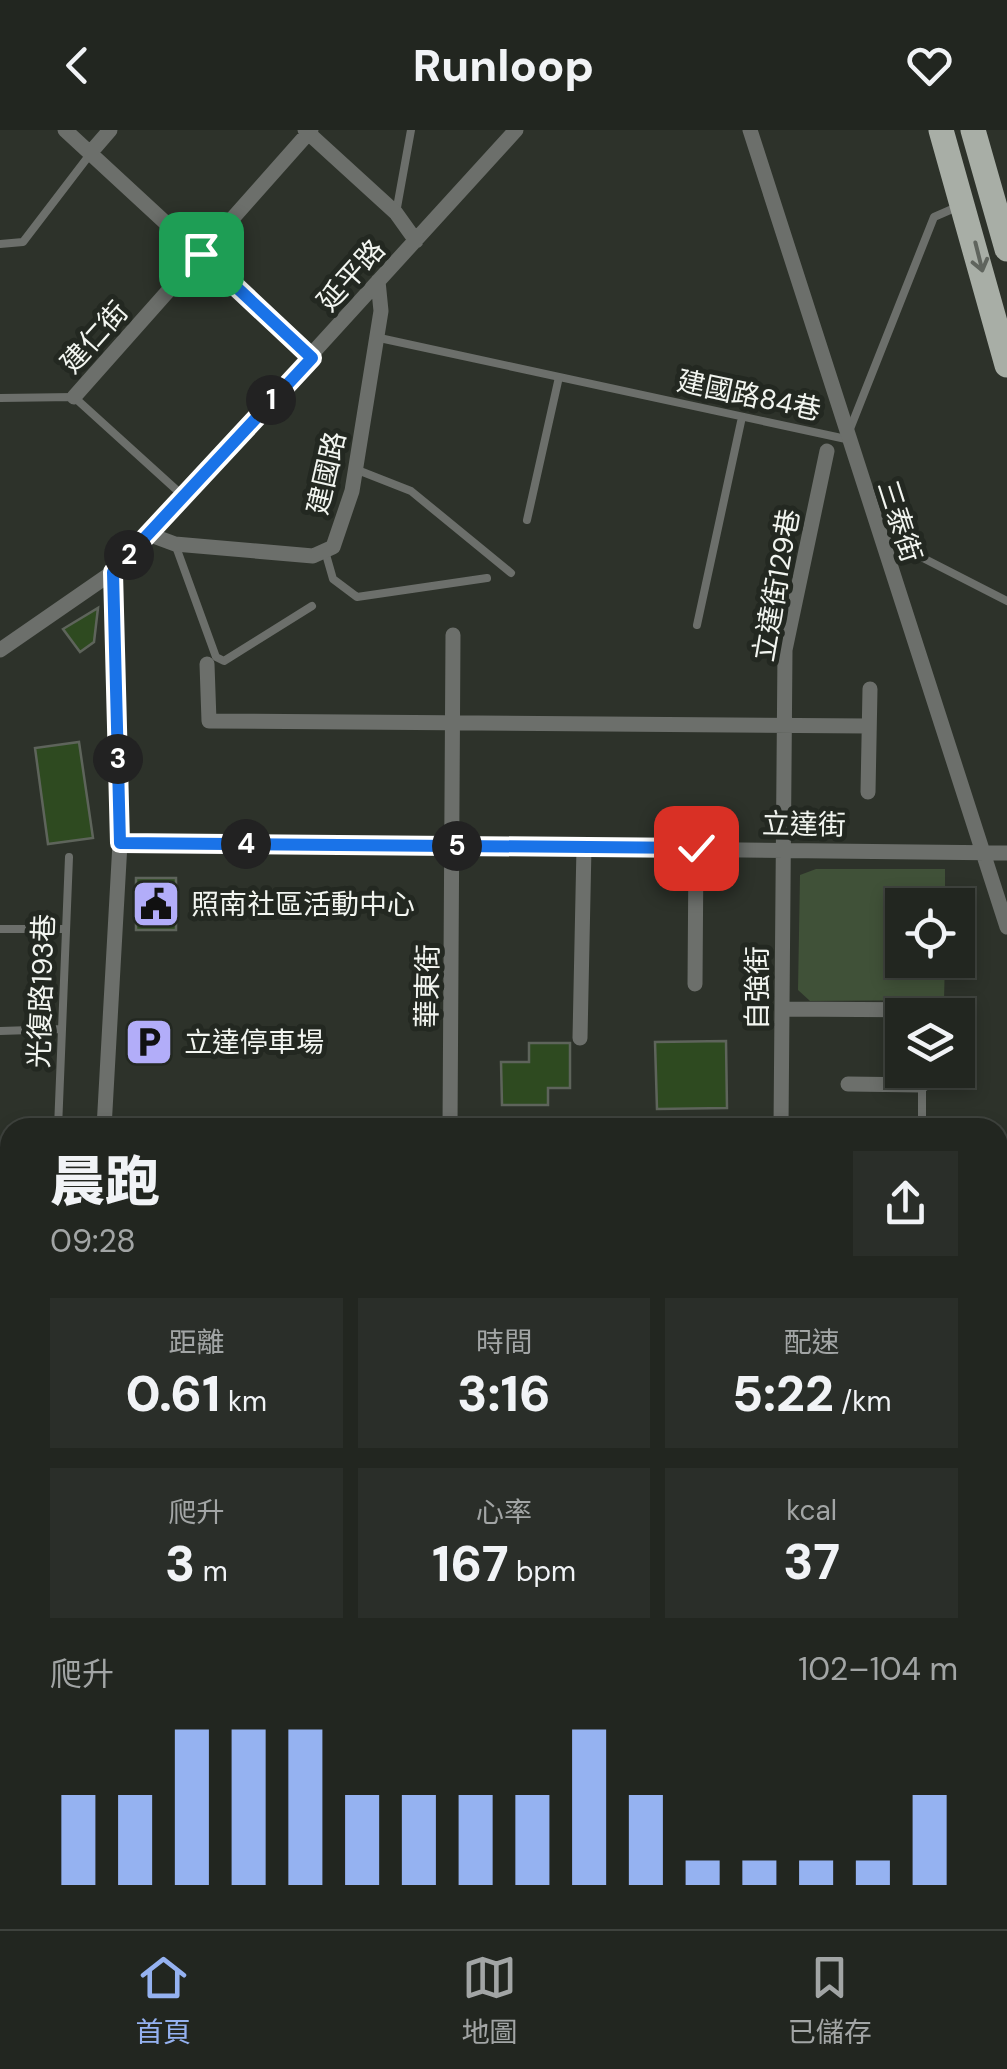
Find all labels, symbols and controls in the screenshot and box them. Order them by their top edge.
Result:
text: Runloop [413,36,594,95]
icon: back [50,38,105,93]
icon: heart [902,38,957,93]
pin [159,212,244,297]
icon: arrive [174,227,229,282]
street label: 延平路 [310,232,393,319]
one-way arrow [970,241,989,272]
street label: 建仁街 [53,294,136,381]
street label: 建國路84巷 [674,362,824,429]
pin: 1 [246,375,296,425]
text: 1 [266,381,276,418]
street label: 建國路 [299,428,354,518]
street label: 三泰街 [869,475,930,567]
street label: 立達街129巷 [745,506,808,664]
pin: 2 [104,530,154,580]
text: 2 [121,536,137,573]
pin: 3 [93,734,143,784]
text: 3 [110,740,126,777]
street label: 立達街 [762,805,846,844]
pin [654,806,739,891]
pin: 4 [221,819,271,869]
pin: 5 [432,821,482,871]
icon: check [669,821,724,876]
text: 4 [237,825,255,862]
text: 5 [448,827,466,864]
public building icon: 照南社區活動中心 [130,878,182,930]
place label: 照南社區活動中心 [191,886,415,923]
map controls [885,888,975,1088]
button: locate [885,888,975,978]
street label: 光復路193巷 [20,913,63,1069]
street label: 華東街 [408,944,447,1028]
street label: 自強街 [739,946,776,1030]
button: layers [885,998,975,1088]
parking icon: 立達停車場 [123,1016,175,1068]
place label: 立達停車場 [184,1024,324,1061]
text: 晨跑 [50,1146,160,1218]
button: share [853,1151,958,1256]
text: 09:28 [50,1220,136,1262]
text: 距離 [168,1324,224,1361]
text: 時間 [476,1324,532,1361]
text: 配速 [784,1324,840,1361]
text: 0.61 [126,1361,221,1427]
text: 3:16 [457,1361,551,1427]
text: 5:22 [732,1361,834,1427]
text: km [221,1383,267,1420]
text: /km [834,1383,891,1420]
text: kcal [786,1492,837,1529]
text: 爬升 [168,1494,224,1531]
text: 心率 [476,1494,532,1531]
text: 37 [783,1529,840,1595]
text: 3 [165,1531,195,1597]
text: 167 [432,1531,509,1597]
text: m [195,1553,228,1590]
text: bpm [509,1553,576,1590]
text: 102–104 m [798,1648,958,1690]
text: 爬升 [50,1653,114,1695]
tab: 首頁 [135,1950,191,2051]
tab: 地圖 [461,1950,518,2051]
tab: 已儲存 [788,1950,872,2051]

